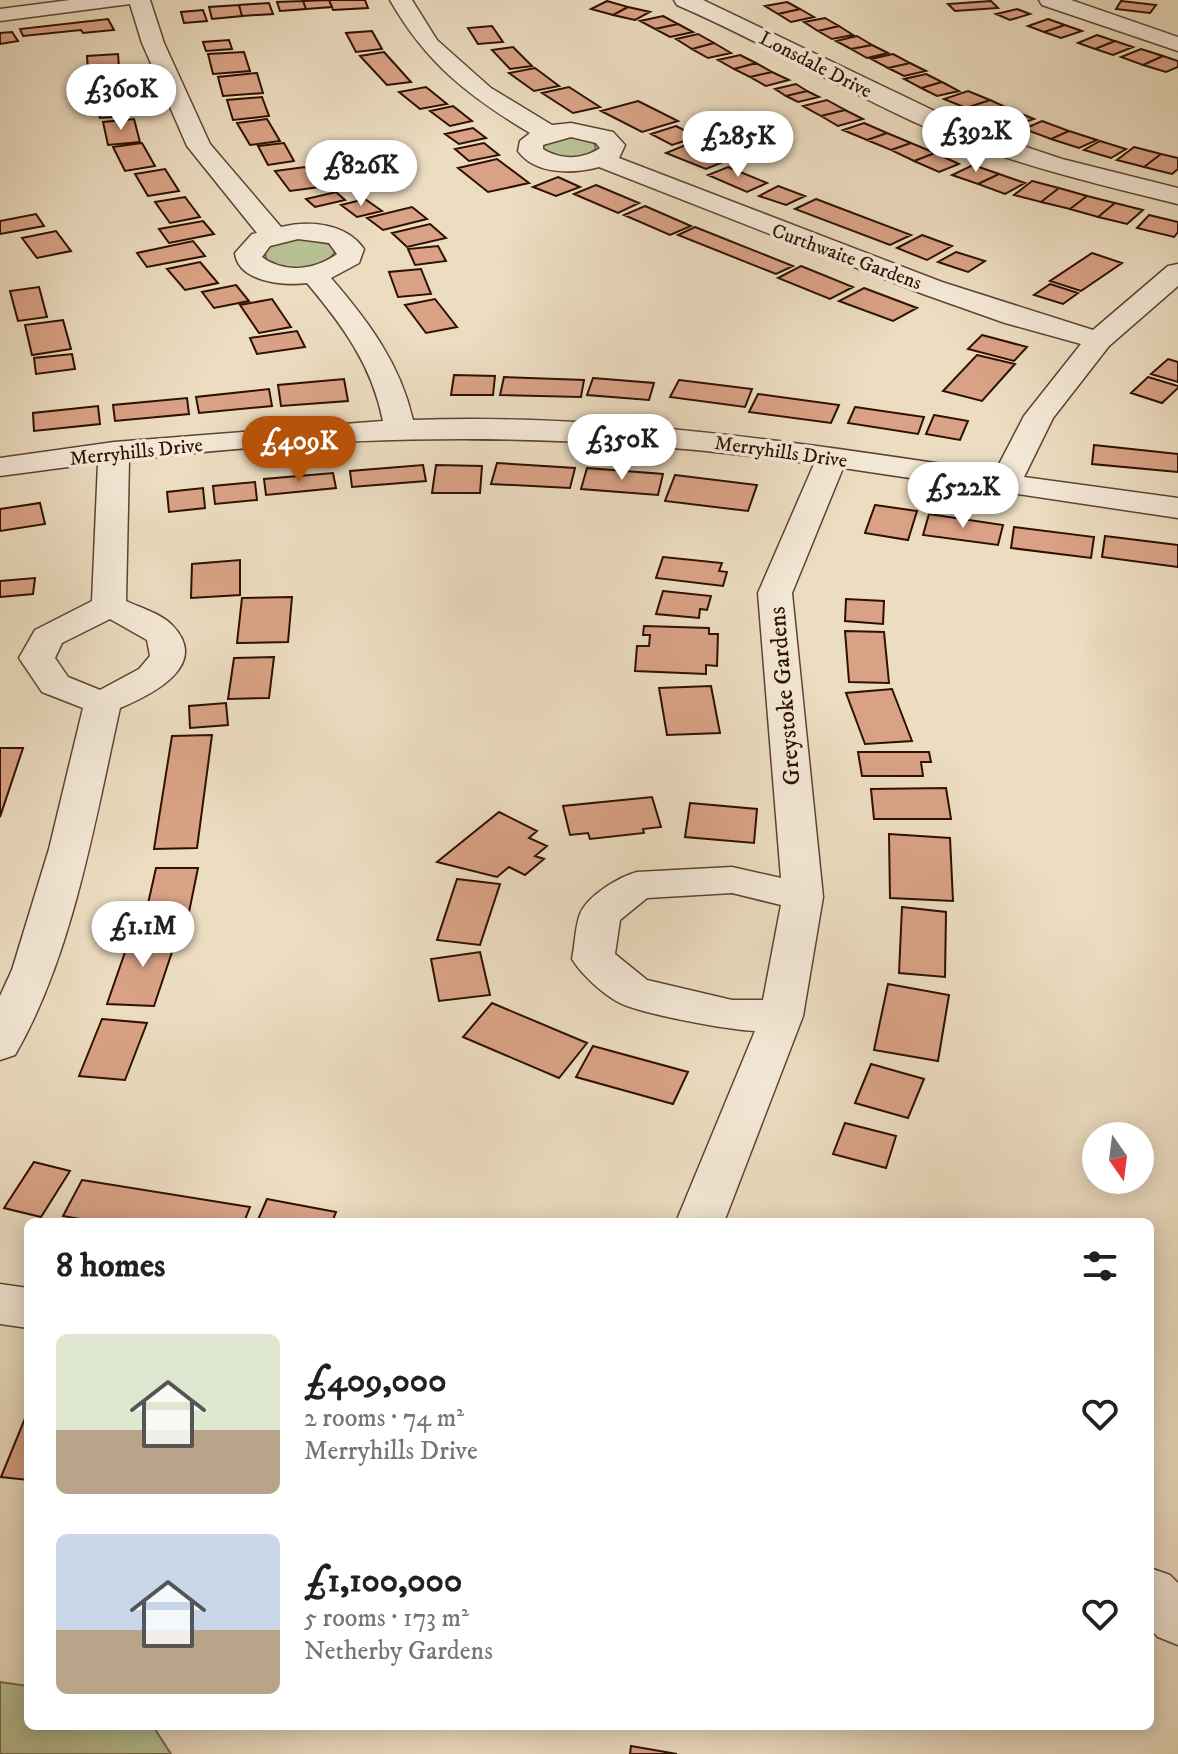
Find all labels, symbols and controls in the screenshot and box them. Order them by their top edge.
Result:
street label: Lonsdale Drive [755,26,876,104]
pin: £360K [65,64,177,132]
text: £360K [84,73,158,106]
pin: £392K [920,106,1032,174]
pin: £285K [682,111,794,179]
text: £392K [940,115,1012,148]
text: £285K [701,120,775,153]
pin: £826K [305,140,417,208]
text: £826K [323,149,399,182]
street label: Curthwaite Gardens [768,219,925,296]
pin: £350K [566,414,678,482]
pin: £409K [243,416,355,484]
text: £350K [586,423,658,456]
text: £409K [260,425,338,458]
street label: Merryhills Drive [713,431,849,474]
street label: Merryhills Drive [68,433,204,472]
pin: £522K [907,462,1019,530]
text: £522K [926,471,1000,504]
street label: Greystoke Gardens [762,605,808,787]
pin: £1.1M [87,901,199,969]
text: £1.1M [109,910,177,943]
north arrow [1082,1122,1154,1194]
map controls [1082,1122,1154,1194]
icon: filters [1078,1244,1122,1288]
text: 8 homes [56,1245,165,1287]
text: £409,000 [304,1360,446,1402]
icon: home [120,1366,216,1462]
icon: heart [1078,1392,1122,1436]
text: 2 rooms · 74 m² [304,1402,464,1435]
text: Merryhills Drive [304,1435,478,1468]
text: £1,100,000 [304,1560,462,1602]
icon: home [120,1566,216,1662]
icon: heart [1078,1592,1122,1636]
text: 5 rooms · 173 m² [304,1602,469,1635]
text: Netherby Gardens [304,1635,493,1668]

